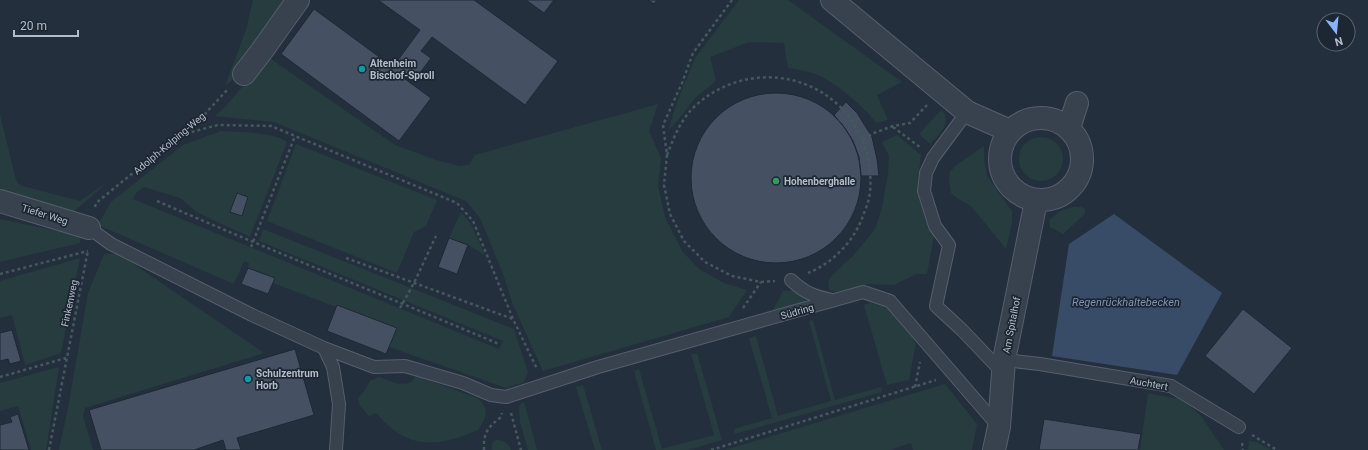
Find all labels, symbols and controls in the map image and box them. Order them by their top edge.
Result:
scale bar [14,12,78,38]
north arrow [1316,12,1356,52]
text: 20 m [20,19,47,33]
text: N [1333,34,1344,49]
place label: Altenheim Bischof-Sproll [370,58,435,81]
marker: Altenheim Bischof-Sproll [357,64,367,74]
street label: Adolph-Kolping-Weg [131,110,207,177]
marker: Hohenberghalle [771,176,781,186]
place label: Hohenberghalle [784,176,856,187]
street label: Tiefer Weg [20,202,69,227]
street label: Finkenweg [59,279,80,328]
street label: Am Spitalhof [1001,295,1022,354]
water label: Regenrückhaltebecken [1072,296,1180,309]
street label: Südring [779,301,815,321]
place label: Schulzentrum Horb [256,368,319,391]
marker: Schulzentrum Horb [243,374,253,384]
street label: Auchtert [1129,375,1169,392]

